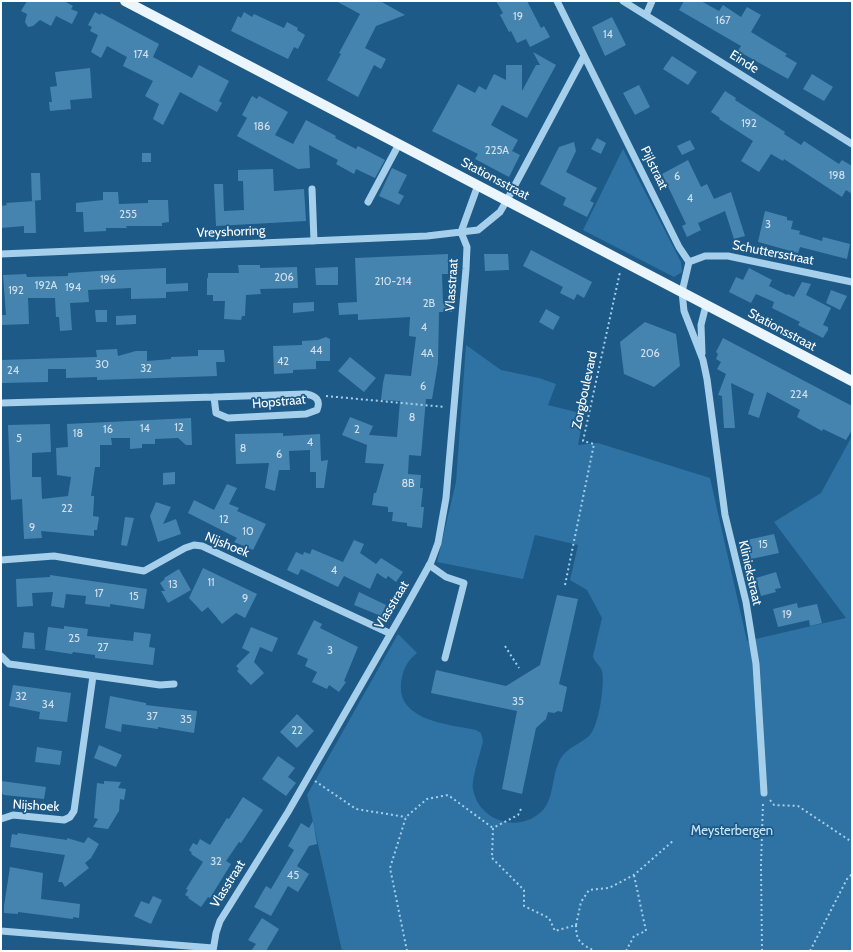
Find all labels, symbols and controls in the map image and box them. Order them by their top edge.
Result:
house number: 19 [513,10,523,24]
house number: 167 [715,14,731,28]
house number: 14 [603,28,613,42]
street label: Einde [727,47,761,77]
house number: 174 [133,48,149,62]
house number: 192 [741,117,757,131]
house number: 186 [254,120,270,134]
house number: 225A [485,144,509,158]
street label: Pijlstraat [637,144,671,192]
street label: Stationsstraat [458,154,532,204]
house number: 198 [829,169,845,183]
house number: 6 [674,170,680,184]
house number: 4 [687,192,693,206]
house number: 255 [119,208,137,222]
house number: 3 [765,218,771,232]
street label: Vreyshorring [196,223,266,241]
street label: Schuttersstraat [731,237,815,269]
street label: Vlasstraat [442,258,462,312]
house number: 206 [274,271,294,285]
house number: 196 [100,273,116,287]
house number: 210-214 [374,275,412,289]
house number: 192A [35,279,57,293]
house number: 194 [65,281,81,295]
house number: 192 [8,284,24,298]
house number: 2B [423,297,435,311]
street label: Stationsstraat [745,305,819,355]
house number: 4 [421,321,427,335]
house number: 44 [310,344,322,358]
house number: 4A [420,347,434,361]
house number: 206 [640,347,660,361]
street label: Zorgboulevard [569,350,601,430]
house number: 42 [277,355,289,369]
house number: 30 [95,358,109,372]
house number: 32 [140,362,152,376]
house number: 24 [7,364,19,378]
house number: 6 [420,380,426,394]
house number: 224 [790,388,808,402]
street label: Hopstraat [251,392,307,412]
house number: 8 [409,411,415,425]
house number: 12 [174,421,184,435]
house number: 14 [140,422,150,436]
house number: 16 [103,423,113,437]
house number: 2 [354,423,360,437]
house number: 18 [73,427,83,441]
house number: 5 [16,432,22,446]
house number: 4 [307,436,313,450]
house number: 8 [240,442,246,456]
house number: 6 [276,448,282,462]
house number: 8B [401,477,415,491]
house number: 22 [61,502,73,516]
house number: 12 [219,513,229,527]
house number: 9 [29,521,35,535]
house number: 10 [242,525,254,539]
street label: Nijshoek [202,529,252,561]
house number: 15 [758,538,768,552]
street label: Kliniekstraat [735,539,765,607]
house number: 4 [331,564,337,578]
house number: 11 [207,576,215,590]
house number: 13 [168,578,178,592]
street label: Vlasstraat [372,578,412,632]
house number: 17 [94,587,104,601]
house number: 15 [129,590,139,604]
house number: 9 [242,592,248,606]
house number: 19 [782,608,792,622]
house number: 25 [68,632,80,646]
house number: 27 [97,641,109,655]
house number: 3 [327,644,333,658]
house number: 32 [15,690,27,704]
house number: 35 [512,695,524,709]
house number: 34 [42,698,54,712]
house number: 37 [146,710,158,724]
house number: 35 [180,713,192,727]
house number: 22 [291,724,303,738]
street label: Nijshoek [12,797,60,815]
park label: Meysterbergen [691,823,773,839]
house number: 32 [210,855,222,869]
street label: Vlasstraat [207,857,249,911]
house number: 45 [287,869,299,883]

